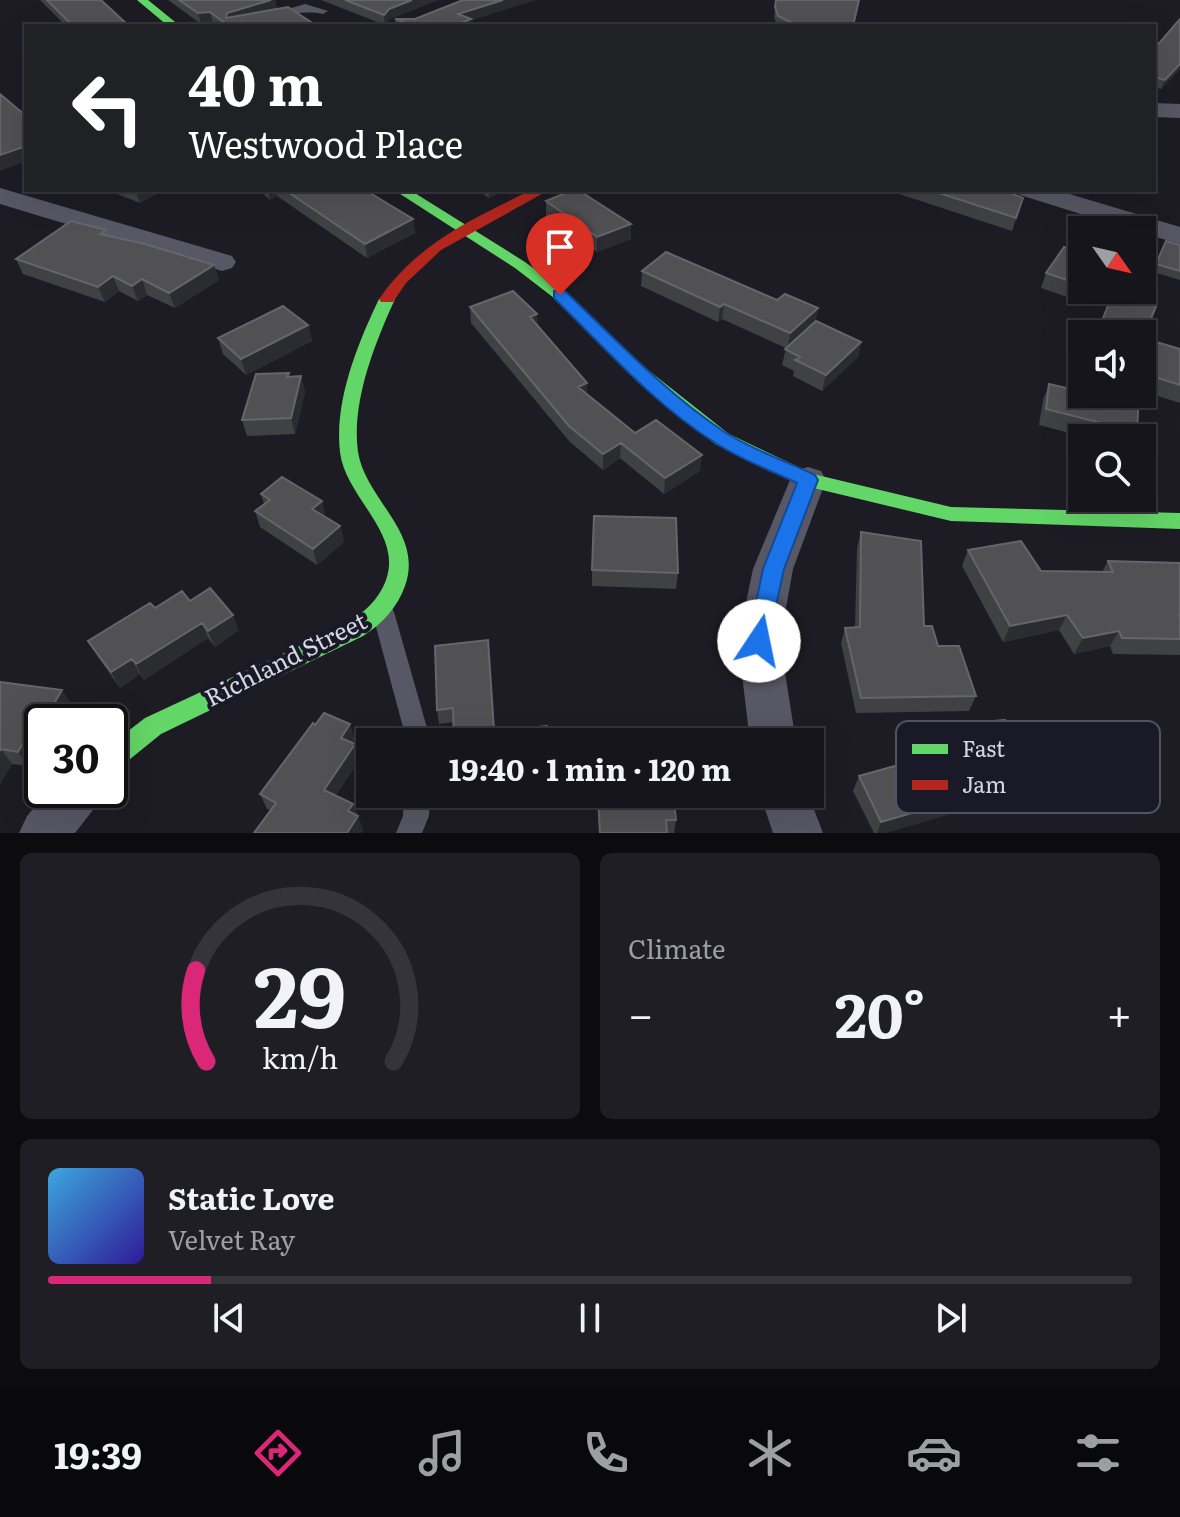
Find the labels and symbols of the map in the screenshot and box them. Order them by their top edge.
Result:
pin [526,213,594,295]
north arrow [1068,216,1156,304]
position arrow [717,599,801,683]
street label: Richland Street [198,602,372,714]
speed limit sign: 30 [24,704,128,808]
legend [896,721,1160,813]
text: Fast [962,731,1005,764]
text: Jam [962,767,1006,800]

